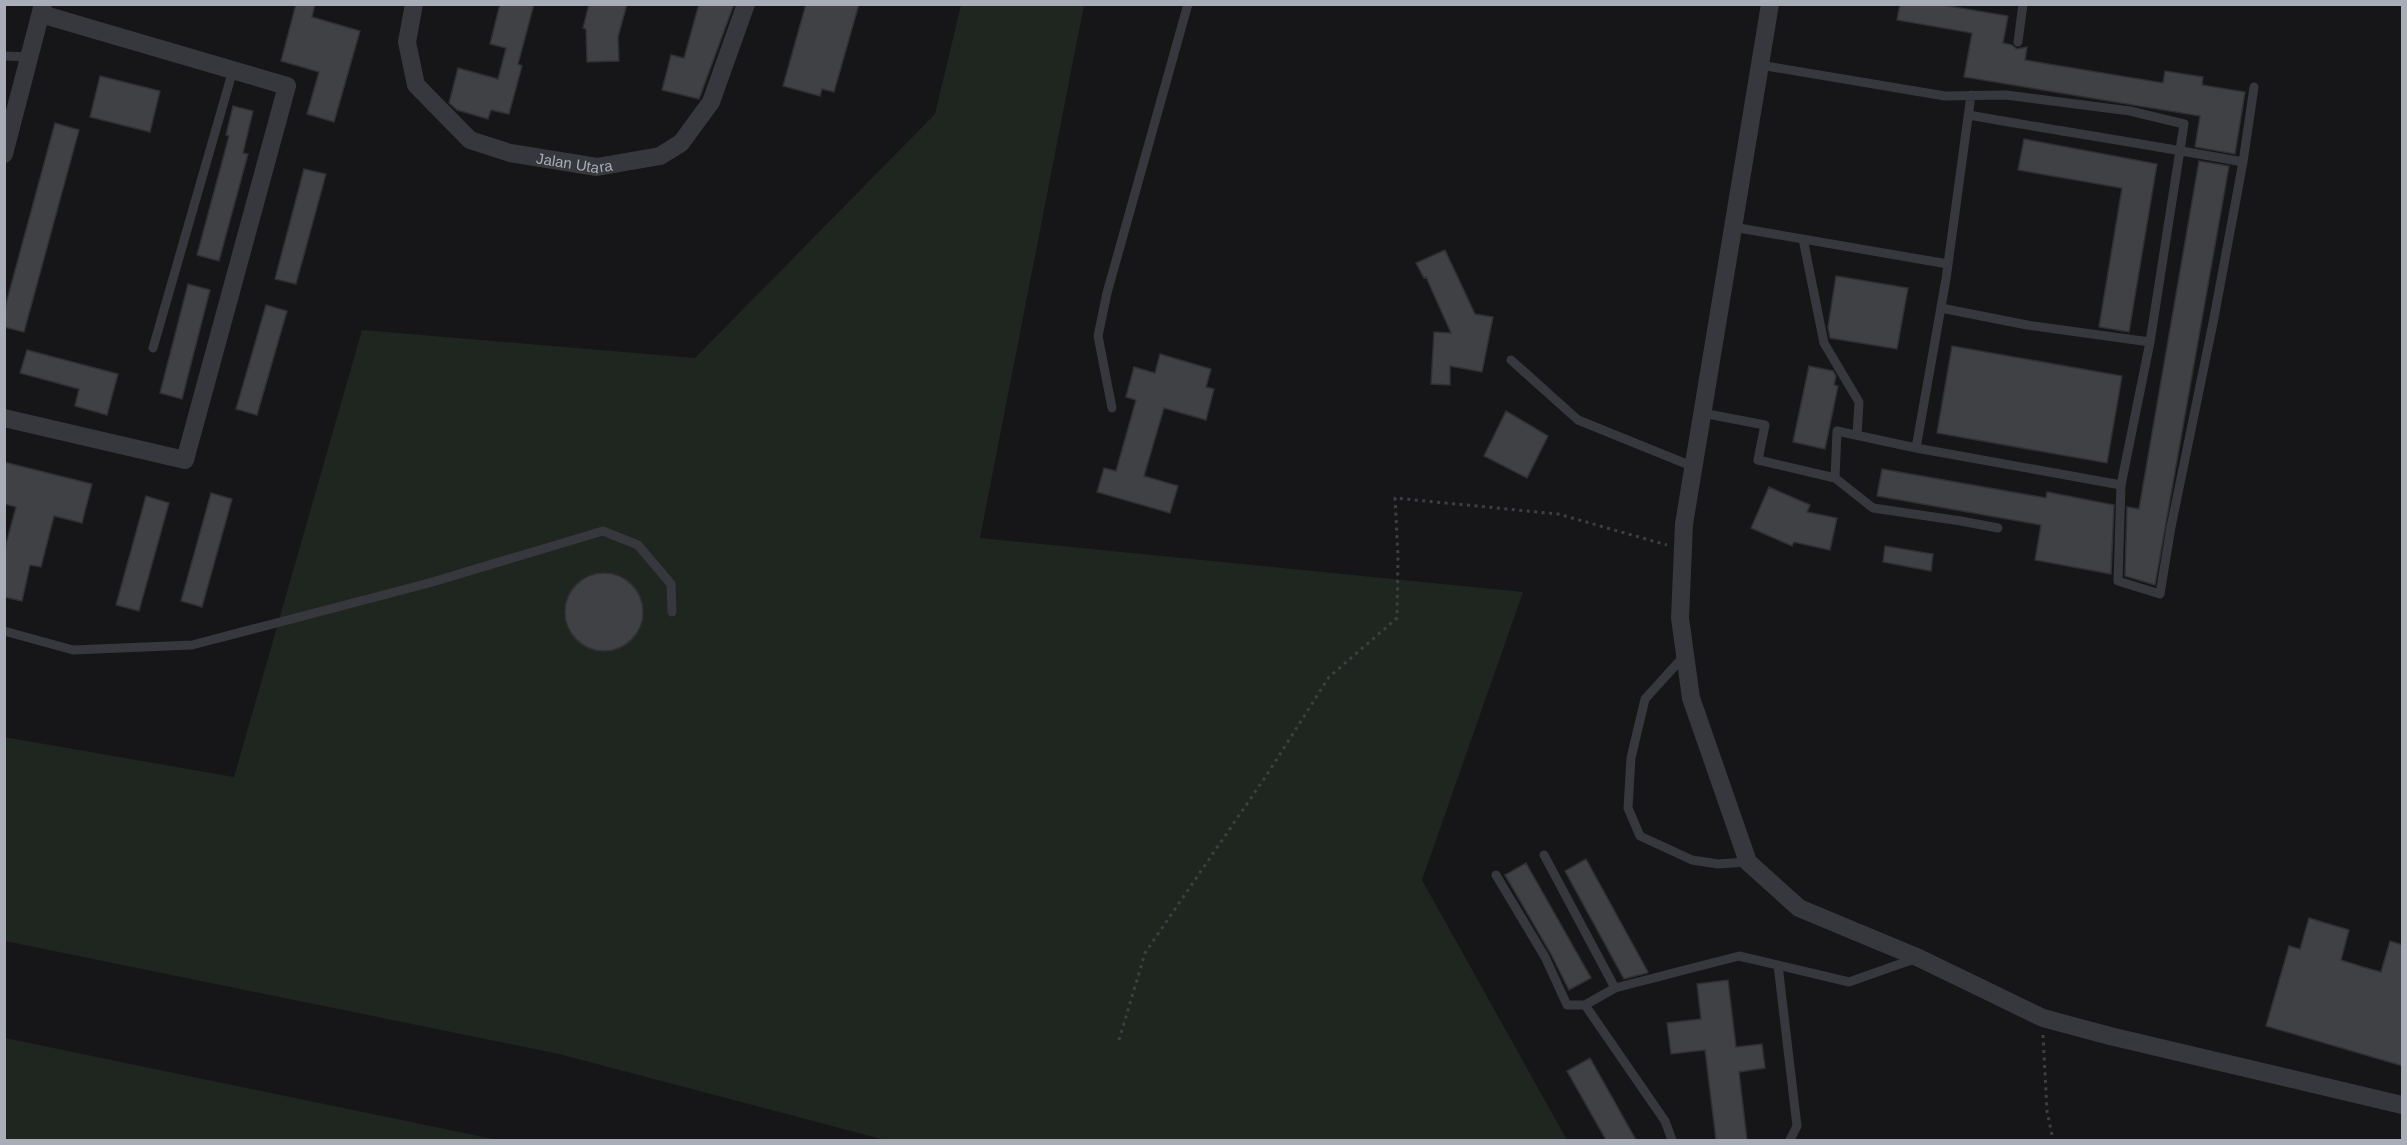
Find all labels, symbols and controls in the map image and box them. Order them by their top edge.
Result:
street label: Jalan Utara [535,149,614,176]

